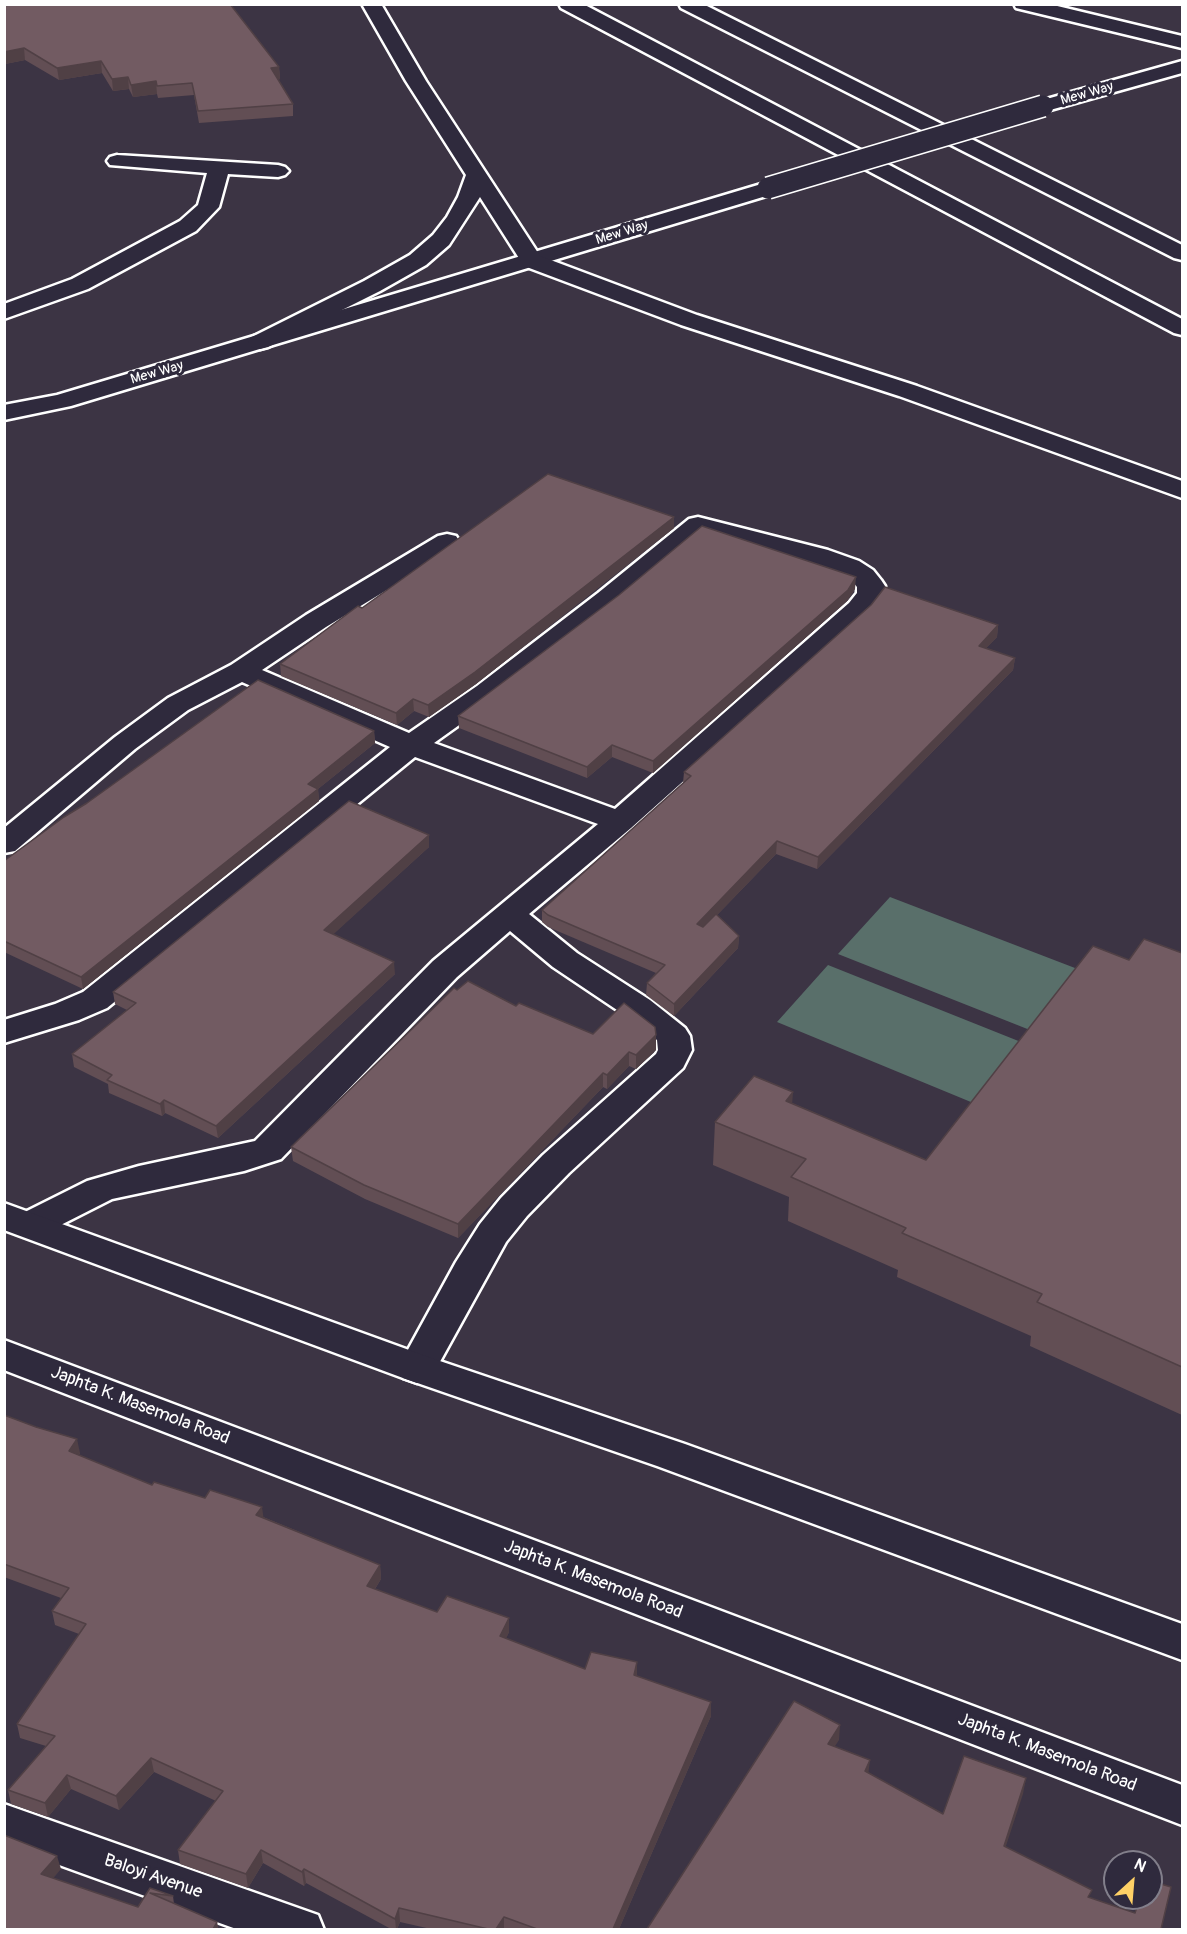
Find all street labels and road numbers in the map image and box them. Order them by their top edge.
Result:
street label: Mew Way [1059,78,1115,110]
street label: Mew Way [594,217,650,249]
street label: Mew Way [129,357,185,389]
street label: Japhta K. Masemola Road [48,1362,232,1450]
street label: Japhta K. Masemola Road [501,1536,685,1624]
street label: Japhta K. Masemola Road [955,1709,1139,1797]
street label: Baloyi Avenue [101,1850,205,1904]

